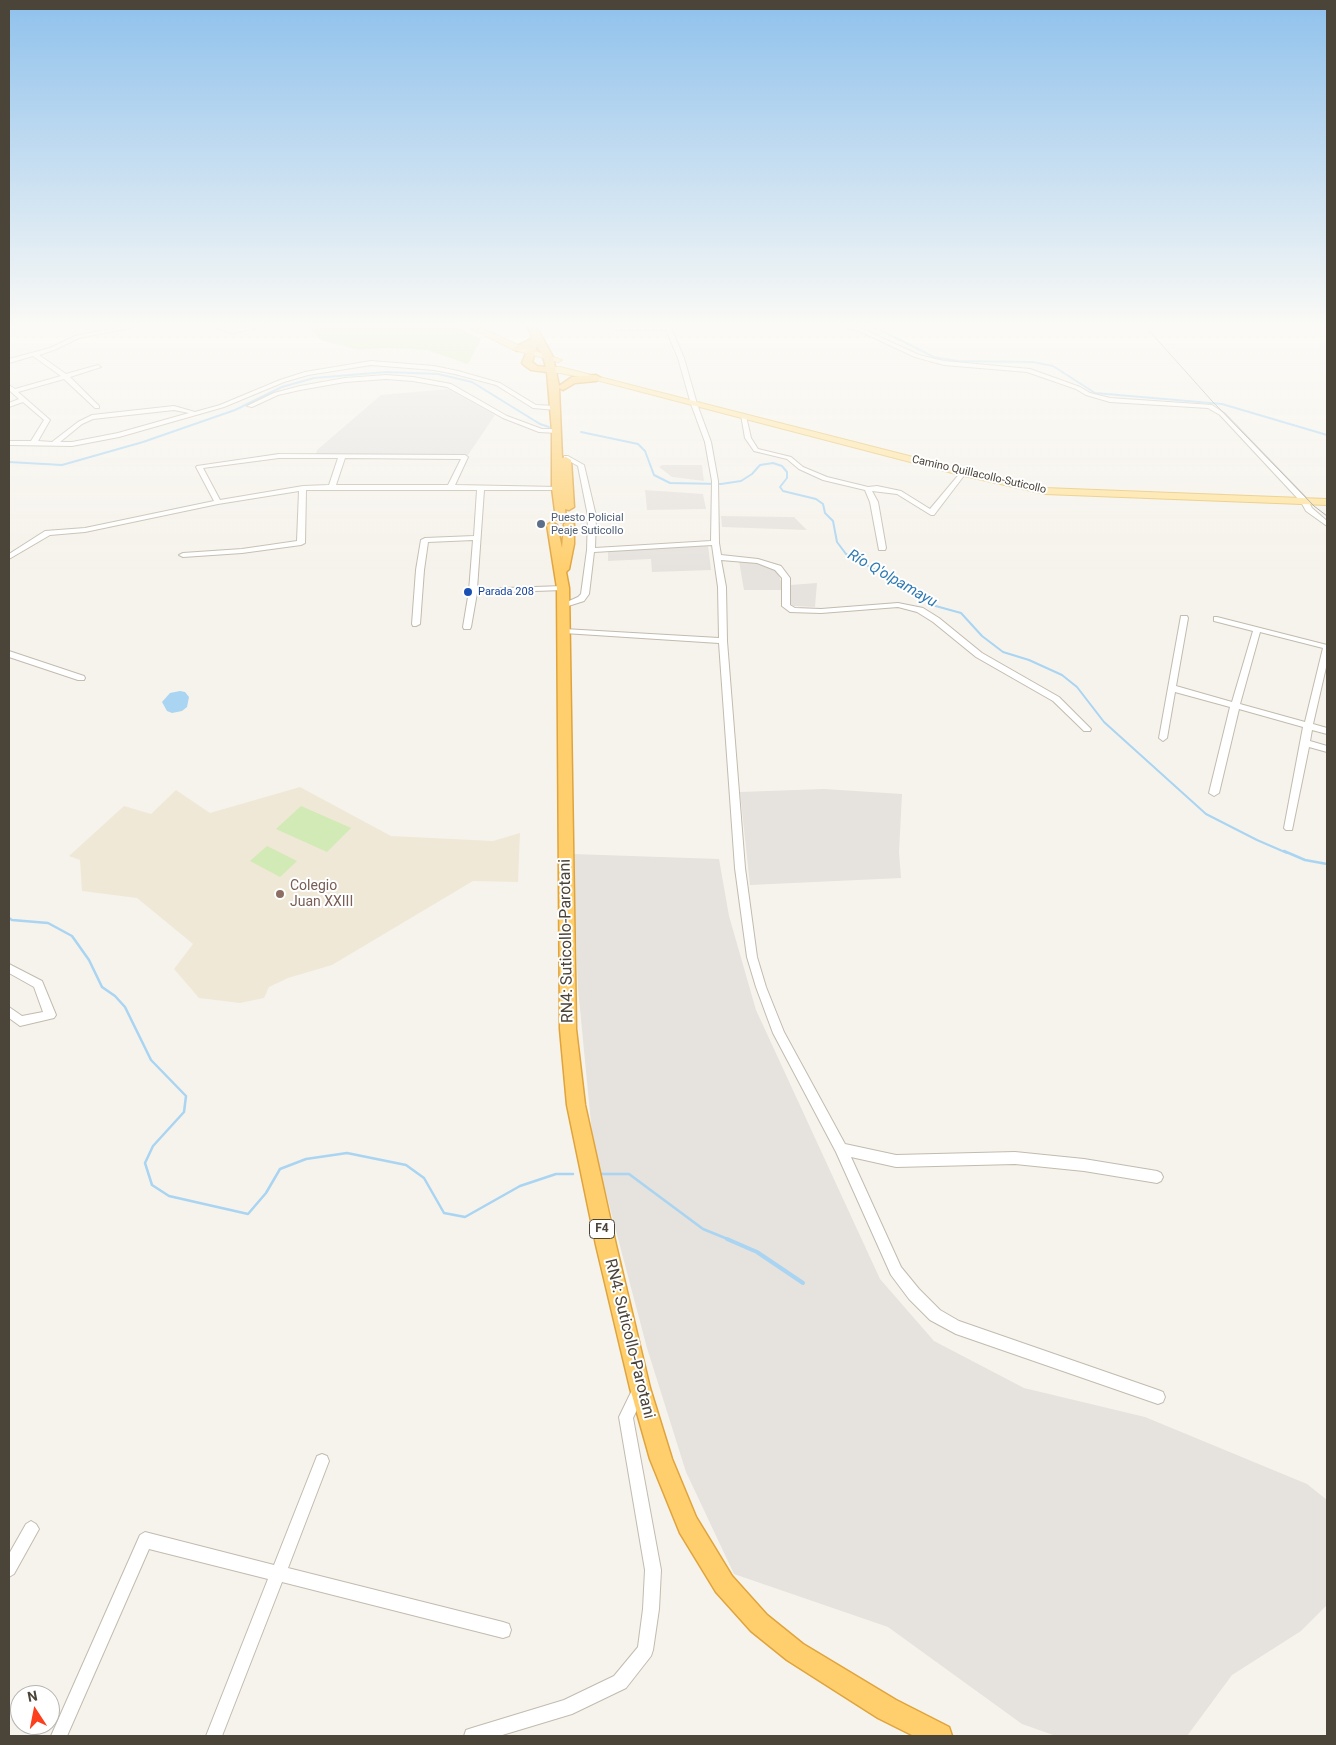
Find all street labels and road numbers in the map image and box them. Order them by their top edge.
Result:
street label: Camino Quillacollo-Suticollo [911,453,1047,497]
street label: RN4: Suticollo-Parotani [556,859,578,1023]
road number: F4 [590,1220,614,1238]
street label: RN4: Suticollo-Parotani [600,1257,658,1421]

